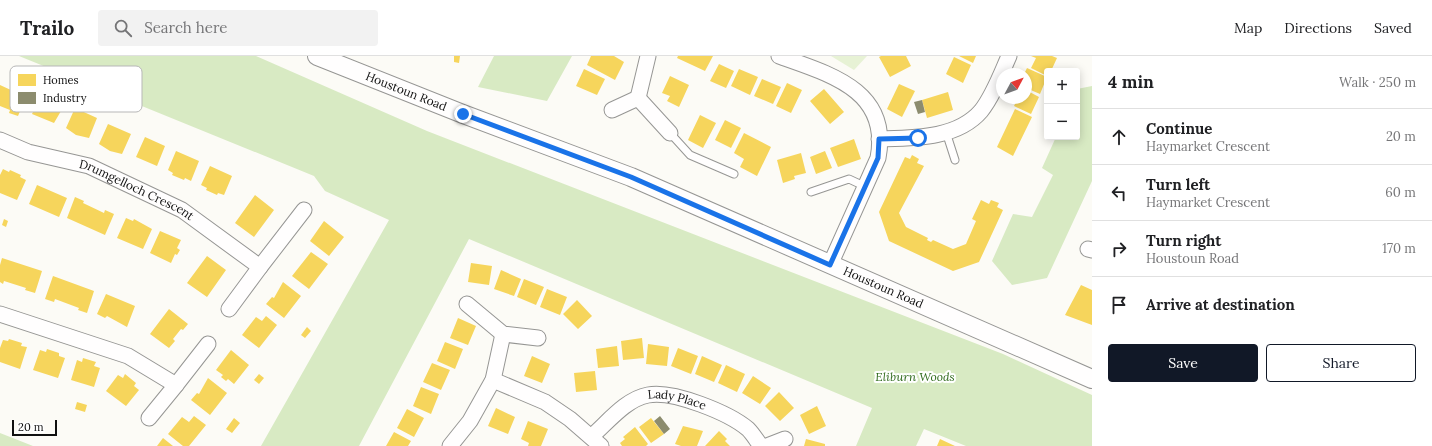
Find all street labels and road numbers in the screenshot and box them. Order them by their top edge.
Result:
street label: Houstoun Road [364,68,449,114]
street label: Drumgelloch Crescent [78,156,197,223]
street label: Houstoun Road [841,263,926,311]
street label: Lady Place [647,386,709,413]

